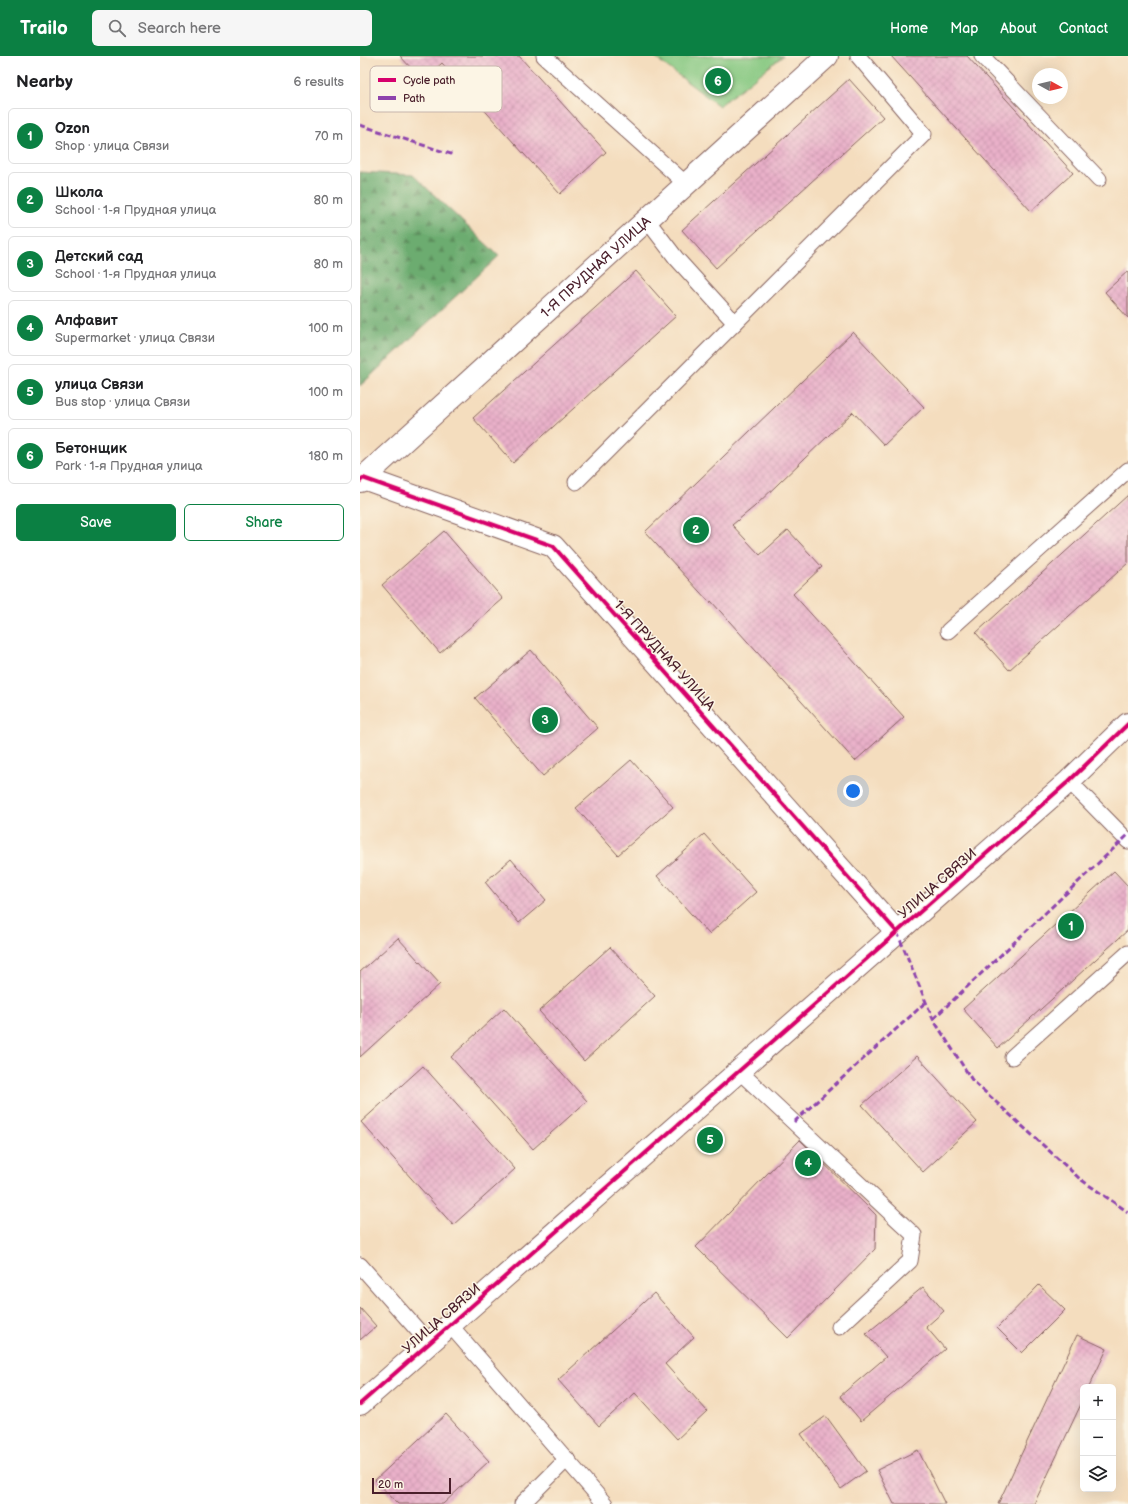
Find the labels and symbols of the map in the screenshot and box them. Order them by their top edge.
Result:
legend [370,66,502,112]
pin: 6 [705,66,731,96]
north arrow [1032,68,1068,104]
text: Cycle path [403,74,455,87]
text: Path [403,92,425,105]
street label: 1-Я ПРУДНАЯ УЛИЦА [537,212,655,321]
pin: 2 [683,515,709,545]
street label: 1-Я ПРУДНАЯ УЛИЦА [611,597,719,714]
pin: 3 [532,705,558,735]
your location [843,781,863,801]
street label: УЛИЦА СВЯЗИ [895,845,980,922]
pin: 1 [1058,911,1084,941]
pin: 5 [697,1125,723,1155]
pin: 4 [795,1148,821,1178]
street label: УЛИЦА СВЯЗИ [399,1280,484,1357]
scale bar [372,1476,451,1495]

